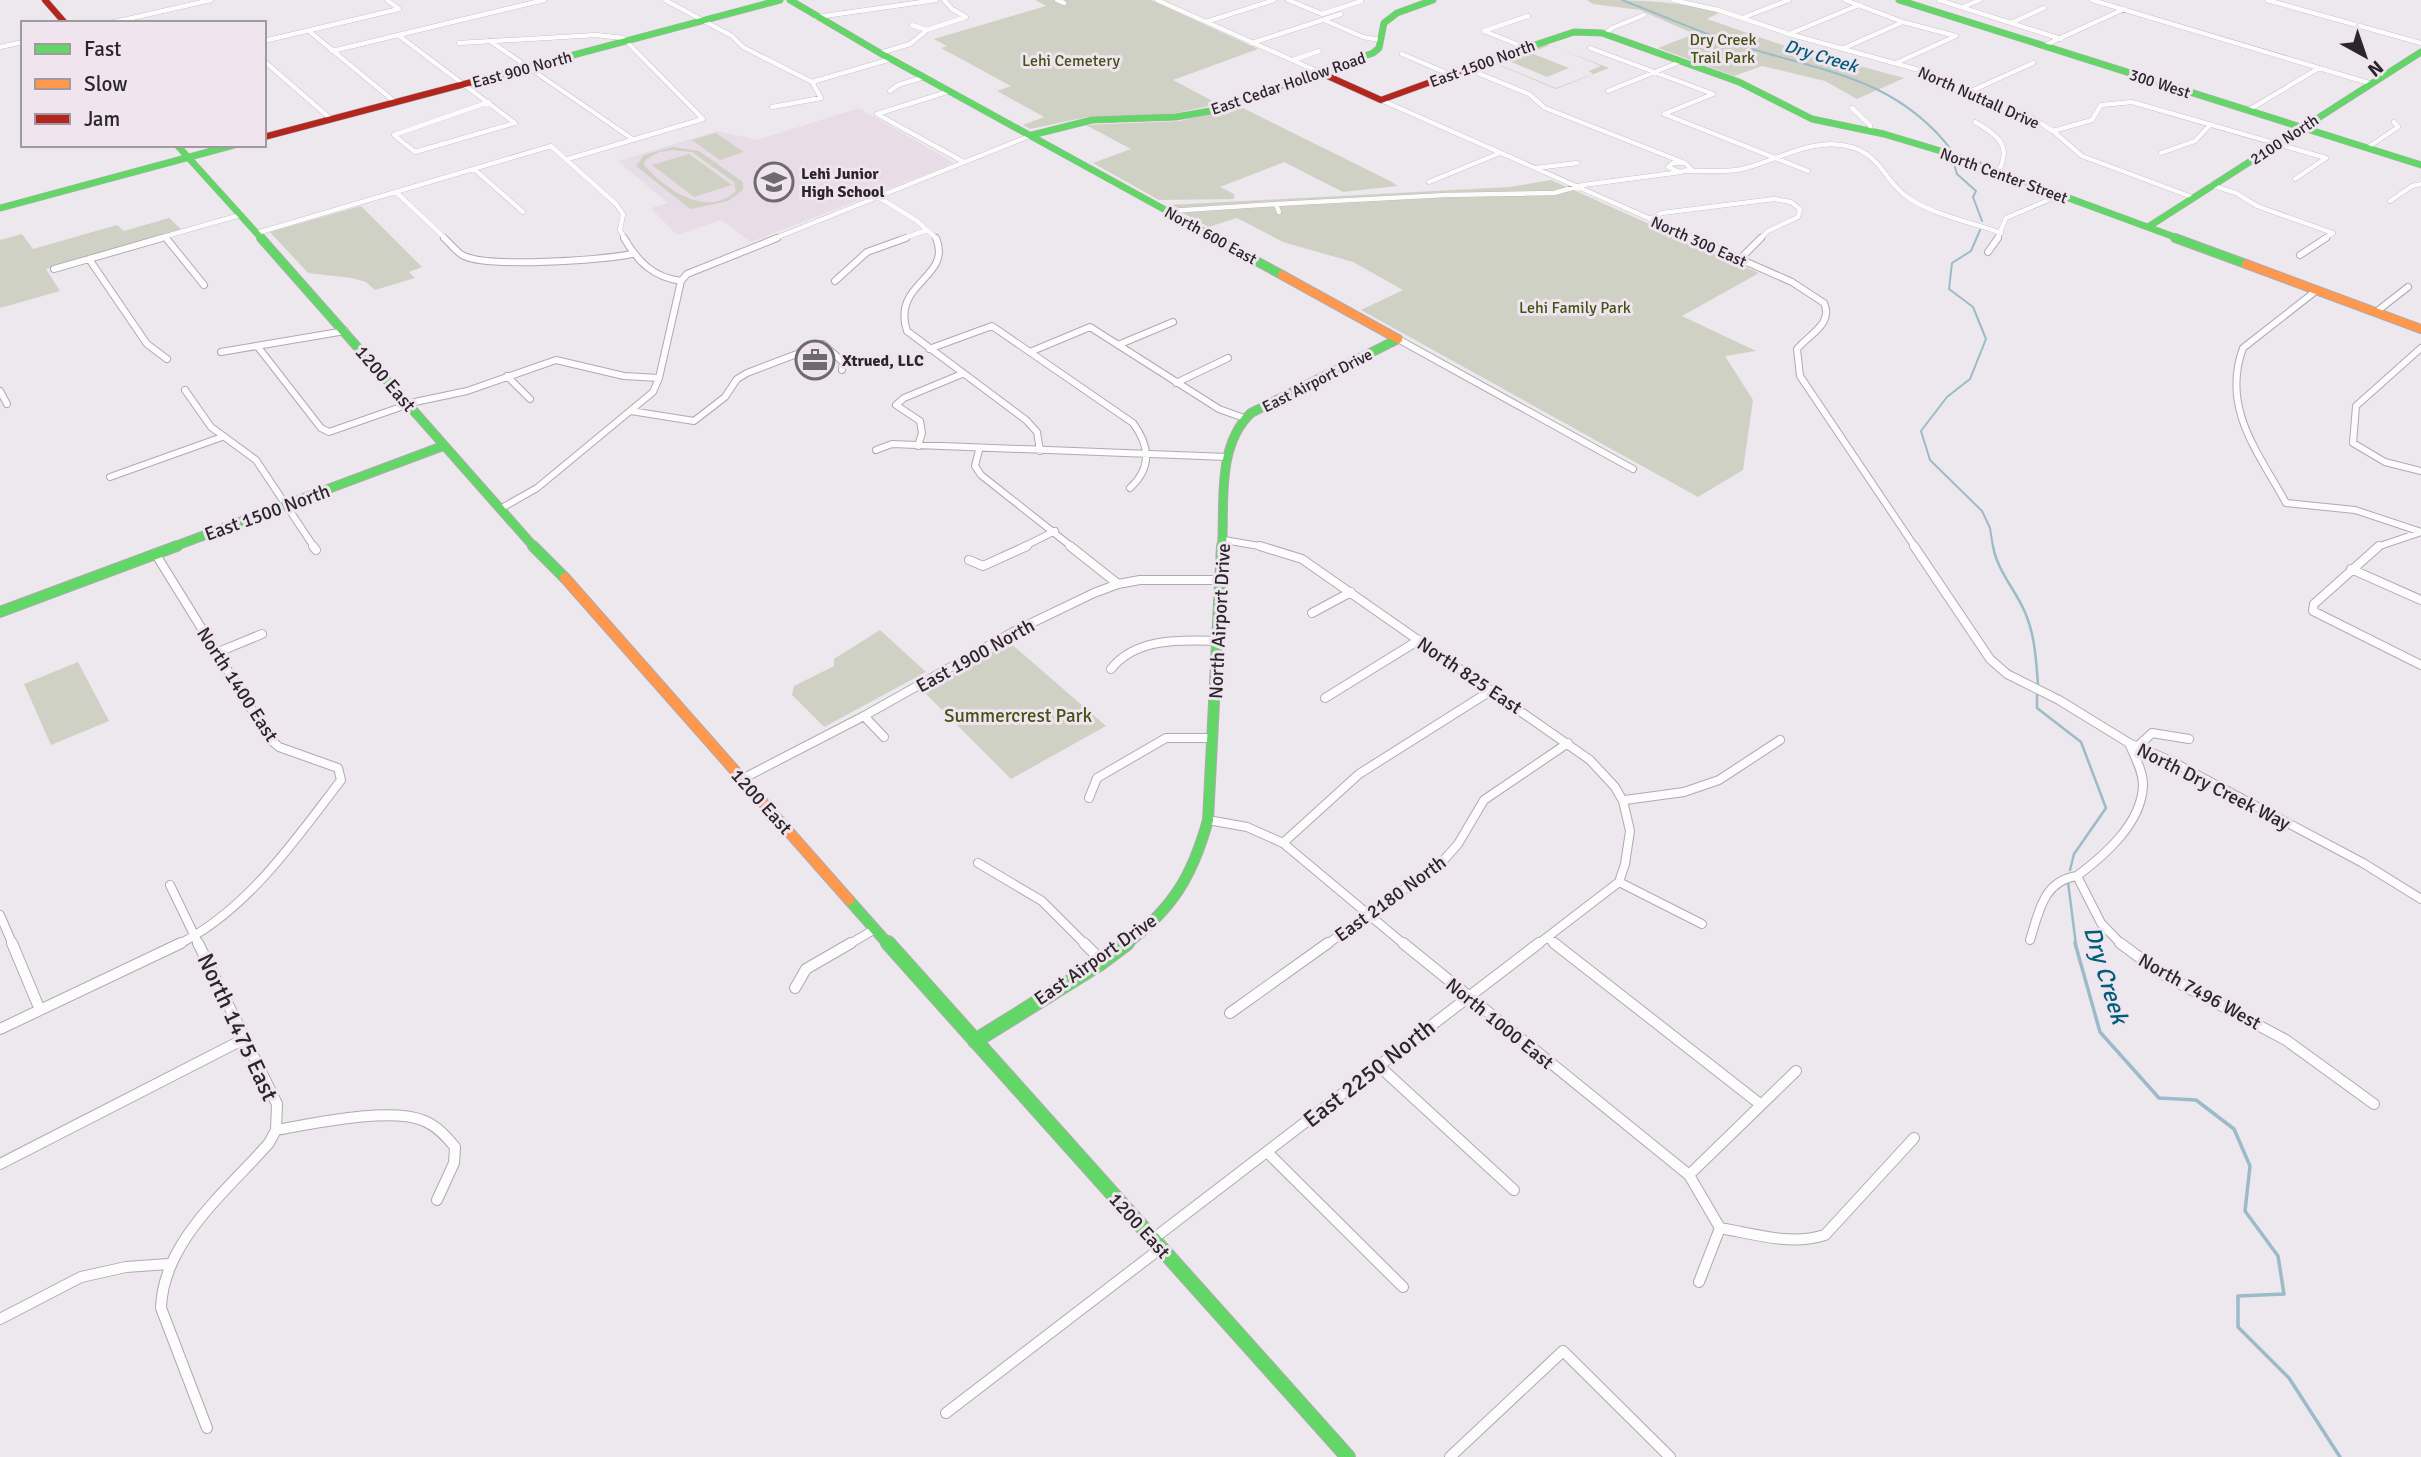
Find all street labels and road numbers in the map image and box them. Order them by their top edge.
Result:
street label: East 1500 North [1427,36,1538,92]
street label: East 900 North [470,47,574,93]
street label: East Cedar Hollow Road [1208,48,1368,120]
street label: North Nuttall Drive [1915,62,2042,134]
street label: 300 West [2127,65,2193,103]
street label: 2100 North [2246,110,2323,169]
street label: North Center Street [1937,144,2070,208]
street label: North 600 East [1161,202,1260,270]
street label: North 300 East [1648,212,1750,272]
street label: 1200 East [350,340,421,417]
street label: East Airport Drive [1259,344,1376,417]
street label: East 1500 North [201,479,333,547]
street label: North Airport Drive [1204,543,1236,699]
street label: East 1900 North [912,613,1039,698]
street label: North 1400 East [191,623,283,747]
street label: North 825 East [1412,632,1527,720]
street label: North Dry Creek Way [2133,738,2294,836]
street label: 1200 East [725,764,797,840]
street label: East 2180 North [1330,850,1451,947]
street label: East Airport Drive [1030,909,1161,1011]
street label: North 7496 West [2134,948,2265,1036]
street label: North 1475 East [191,949,284,1106]
street label: North 1000 East [1441,973,1558,1075]
street label: East 2250 North [1298,1013,1441,1134]
street label: 1200 East [1103,1188,1175,1264]

